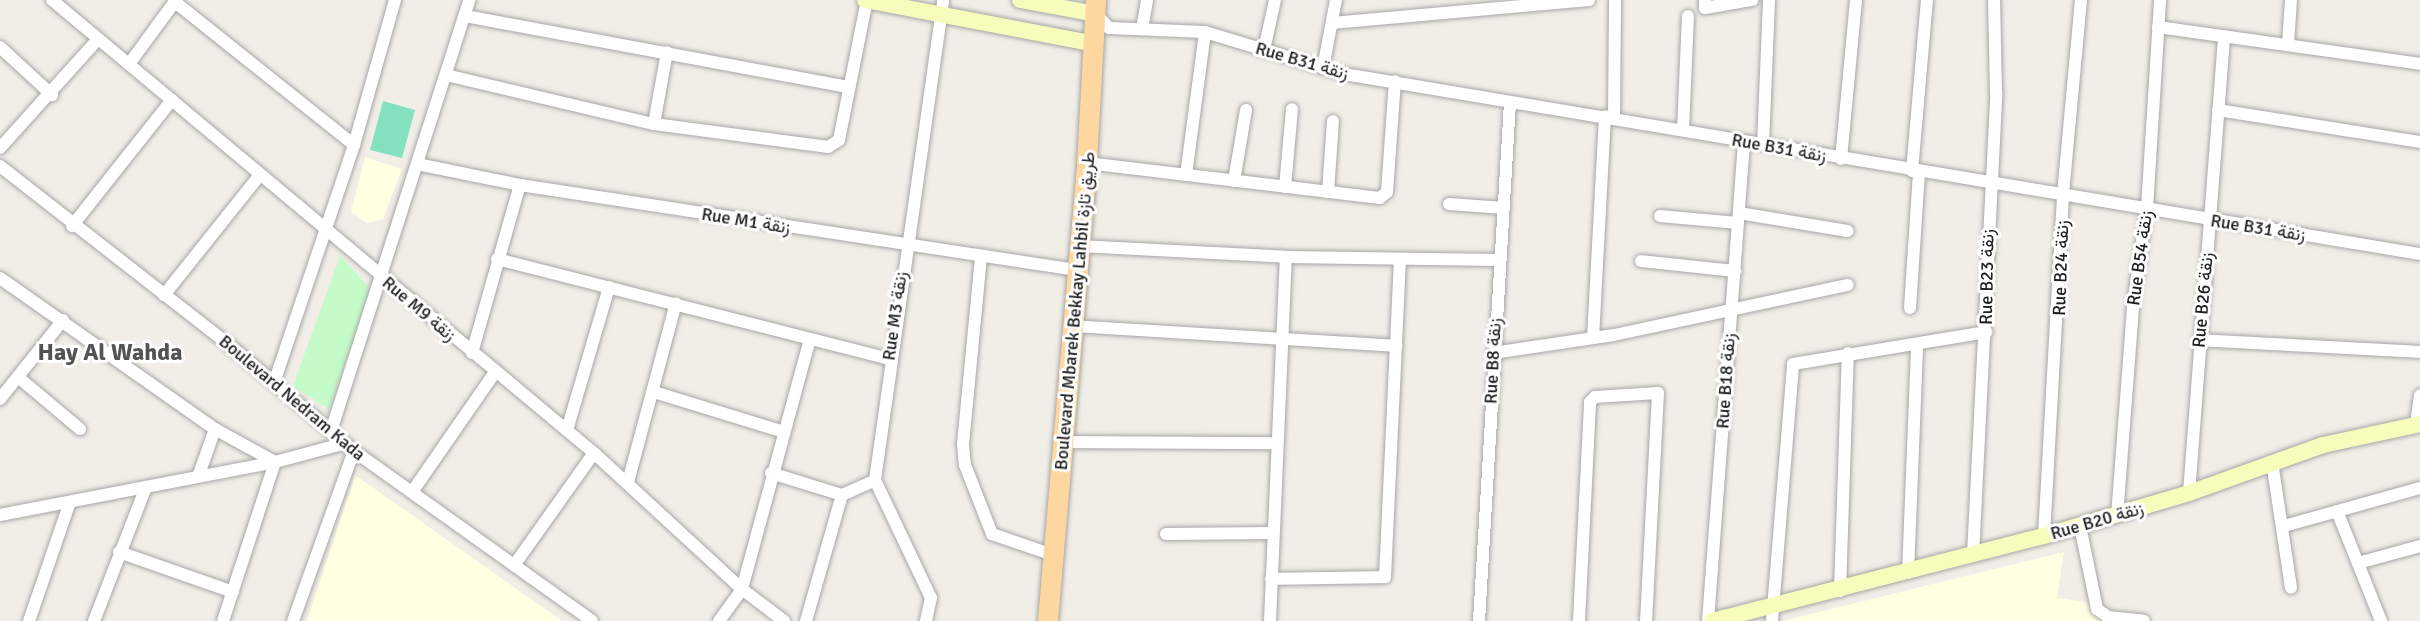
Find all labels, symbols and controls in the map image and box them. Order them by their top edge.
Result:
street label: Rue B31 زنقة [1253,37,1351,85]
street label: Rue B31 زنقة [1730,129,1828,167]
street label: Boulevard Mbarek Bekkay Lahbil طريق تازة [1050,151,1100,471]
street label: Rue M1 زنقة [700,203,792,239]
street label: Rue B54 زنقة [2123,209,2157,307]
street label: Rue B31 زنقة [2209,210,2307,246]
street label: Rue B24 زنقة [2049,220,2073,316]
street label: Rue B23 زنقة [1975,229,1999,325]
street label: Rue B26 زنقة [2188,251,2218,349]
street label: Rue M3 زنقة [878,270,912,362]
street label: Rue M9 زنقة [378,272,460,346]
street label: Rue B8 زنقة [1480,317,1506,405]
street label: Boulevard Nedram Kada [214,330,370,466]
street label: Rue B18 زنقة [1712,332,1740,430]
district label: Hay Al Wahda [37,339,183,367]
street label: Rue B20 زنقة [2048,497,2146,545]

